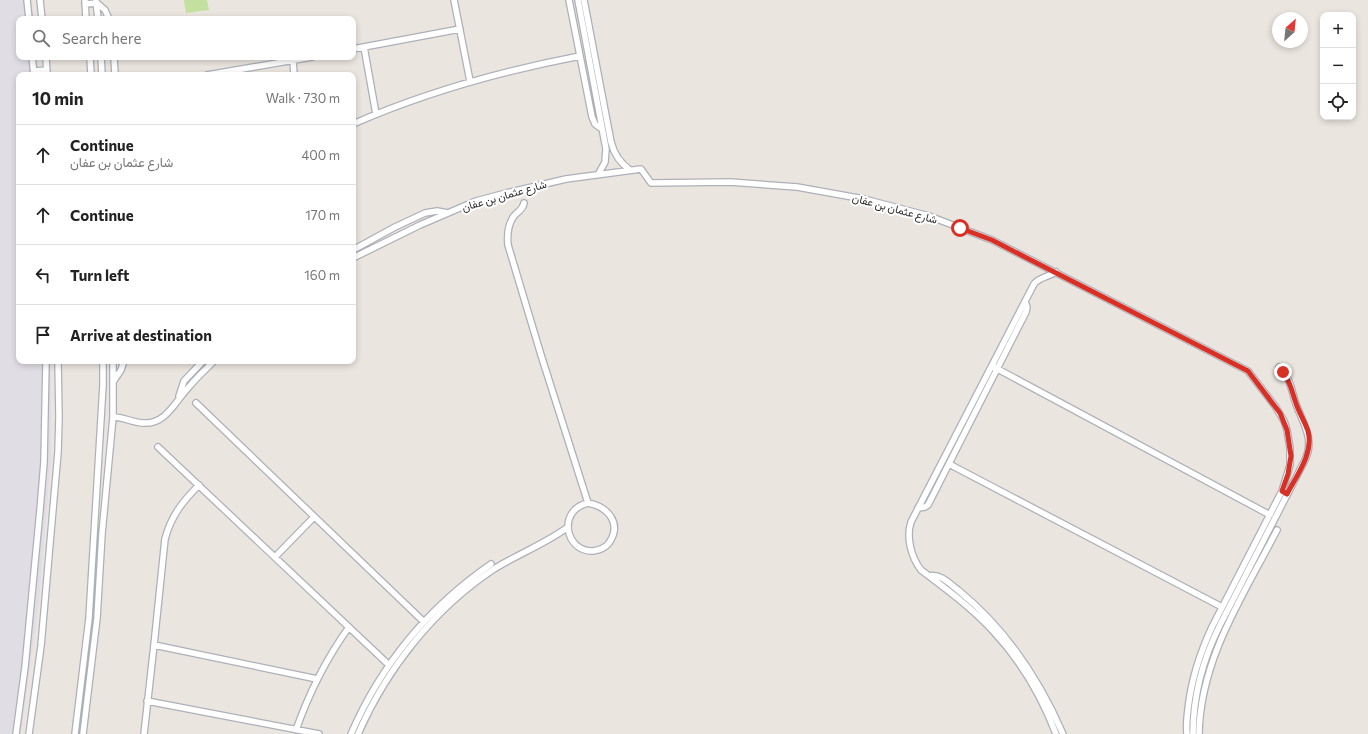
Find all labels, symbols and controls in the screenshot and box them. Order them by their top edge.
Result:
north arrow [1272,12,1308,48]
map controls [1320,12,1356,120]
button: + [1320,12,1356,48]
search box [16,16,356,60]
icon: search [30,27,52,49]
text: Search here [62,29,141,47]
button: − [1320,48,1356,84]
button: locate [1320,84,1356,120]
text: 10 min [32,88,84,109]
text: Walk · 730 m [266,90,340,106]
text: Continue [70,136,134,154]
icon: ahead [32,144,54,166]
text: 400 m [301,147,340,163]
text: شارع عثمان بن عفان [70,154,173,170]
street label: شارع عثمان بن عفان [460,177,549,215]
street label: شارع عثمان بن عفان [851,190,939,228]
icon: ahead [32,204,54,226]
text: Continue [70,206,134,224]
text: 170 m [305,207,340,223]
route start [951,219,969,237]
icon: left [32,264,54,286]
text: Turn left [70,266,129,284]
text: 160 m [304,267,340,283]
icon: arrive [32,324,54,346]
text: Arrive at destination [70,326,212,344]
route end [1274,363,1292,381]

